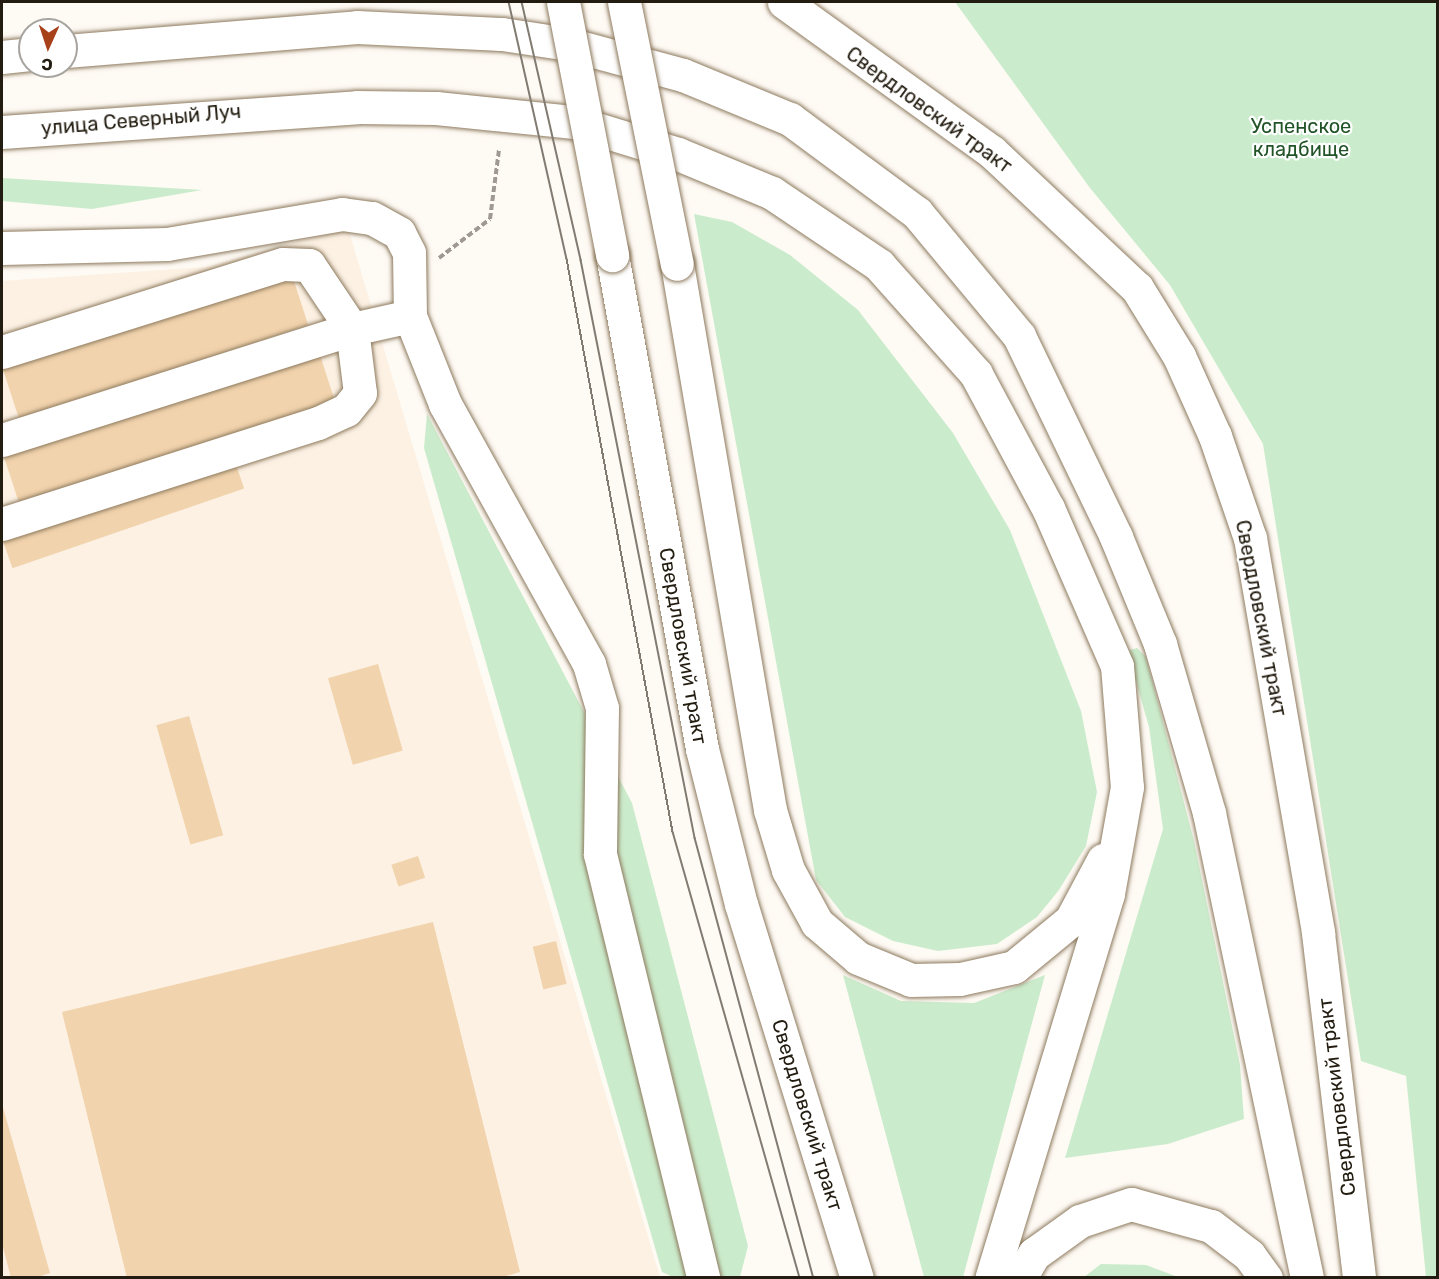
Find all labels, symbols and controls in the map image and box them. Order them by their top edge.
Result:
north arrow [18,18,78,78]
street label: Свердловский тракт [841,42,1017,178]
text: С [41,55,53,74]
street label: улица Северный Луч [40,99,242,141]
park label: Успенское кладбище [1251,114,1351,161]
street label: Свердловский тракт [1230,518,1292,718]
street label: Свердловский тракт [654,546,712,746]
street label: Свердловский тракт [1313,997,1361,1197]
street label: Свердловский тракт [766,1016,848,1214]

